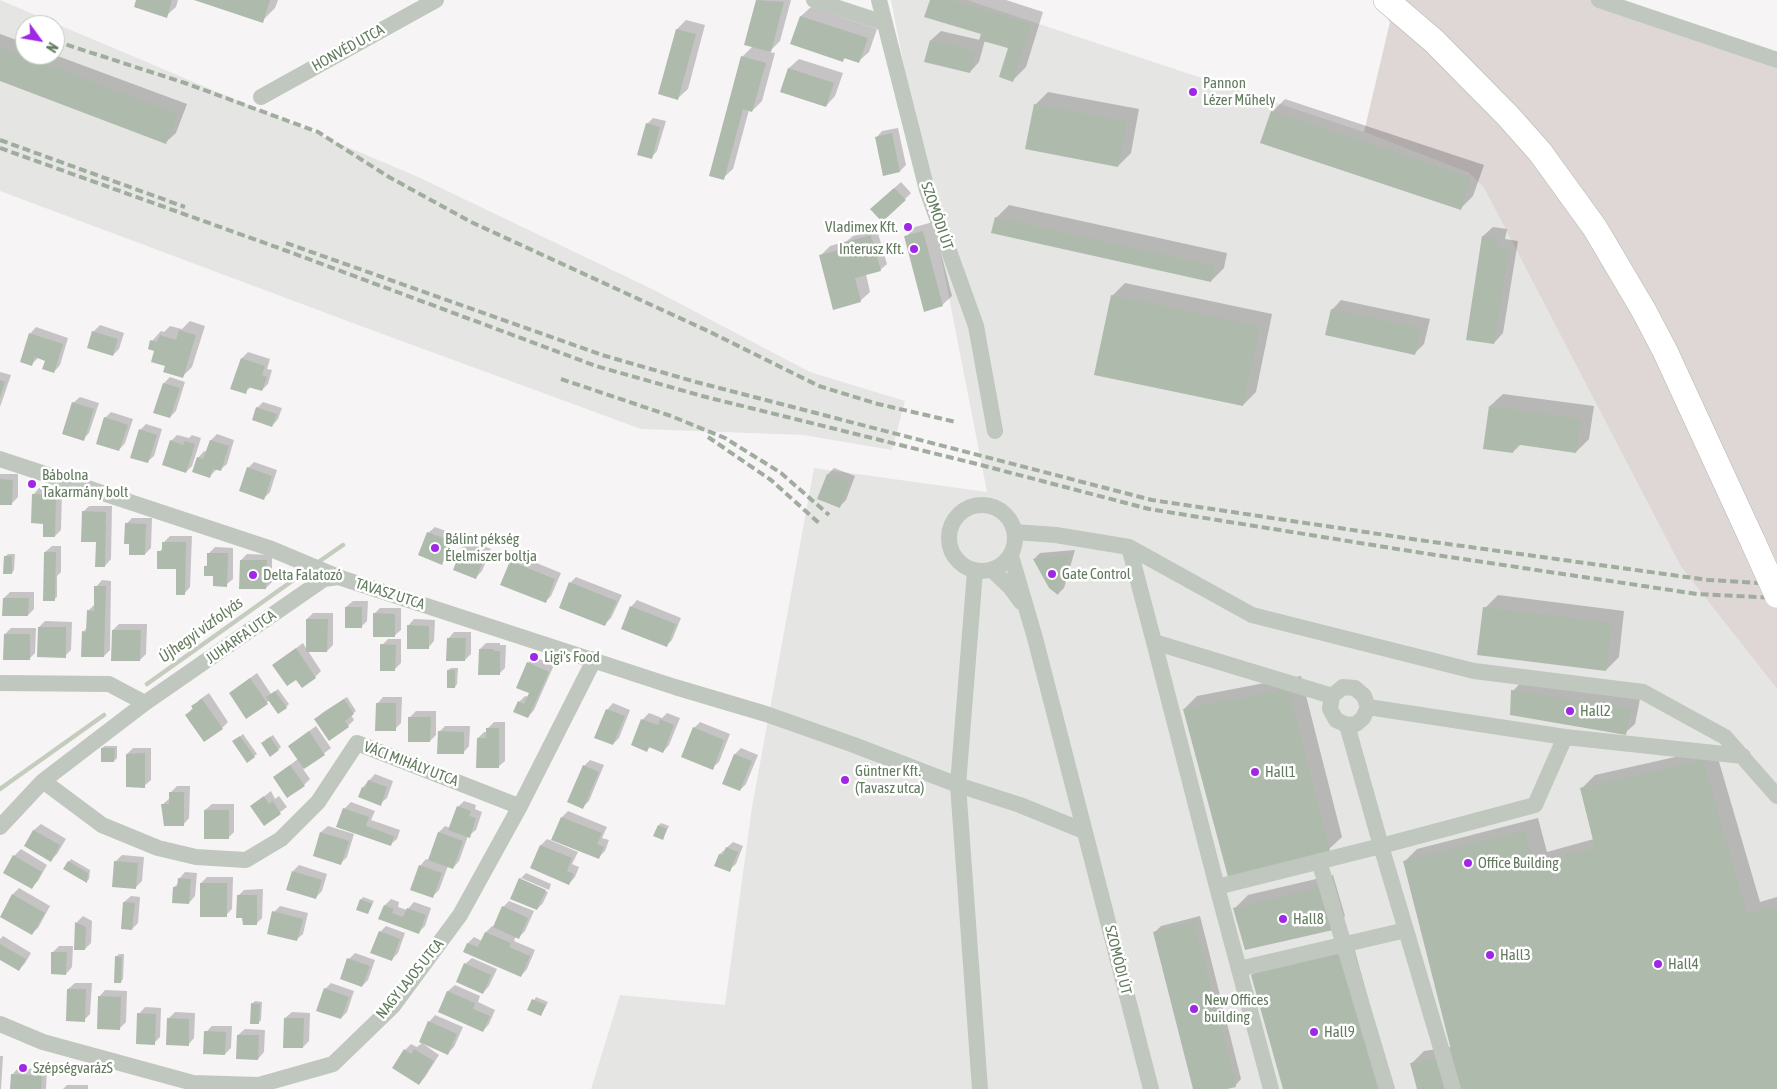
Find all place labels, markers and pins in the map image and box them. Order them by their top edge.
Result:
place label: Pannon Lézer Műhely [1203,74,1276,109]
marker: Pannon Lézer Műhely [1187,86,1199,98]
place label: Vladimex Kft. [825,218,898,236]
marker: Vladimex Kft. [902,221,914,233]
place label: Interusz Kft. [839,240,904,258]
marker: Interusz Kft. [908,243,920,255]
place label: Bábolna Takarmány bolt [42,466,128,501]
marker: Bábolna Takarmány bolt [26,478,38,490]
place label: Bálint pékség Élelmiszer boltja [445,530,537,565]
marker: Bálint pékség Élelmiszer boltja [429,542,441,554]
place label: Gate Control [1062,565,1131,583]
place label: Delta Falatozó [263,566,343,584]
marker: Gate Control [1046,568,1058,580]
marker: Delta Falatozó [247,569,259,581]
place label: Ligi's Food [544,648,600,666]
marker: Ligi's Food [528,651,540,663]
place label: Hall2 [1580,702,1611,720]
marker: Hall2 [1564,705,1576,717]
place label: Güntner Kft. (Tavasz utca) [855,762,924,797]
place label: Hall1 [1265,763,1296,781]
marker: Hall1 [1249,766,1261,778]
marker: Güntner Kft. (Tavasz utca) [839,774,851,786]
place label: Office Building [1478,854,1559,872]
marker: Office Building [1462,857,1474,869]
place label: Hall8 [1293,910,1324,928]
marker: Hall8 [1277,913,1289,925]
place label: Hall3 [1500,946,1531,964]
marker: Hall3 [1484,949,1496,961]
place label: Hall4 [1668,955,1699,973]
marker: Hall4 [1652,958,1664,970]
place label: New Offices building [1204,991,1269,1026]
marker: New Offices building [1188,1003,1200,1015]
place label: Hall9 [1324,1023,1355,1041]
marker: Hall9 [1308,1026,1320,1038]
place label: SzépségvarázS [33,1059,113,1077]
marker: SzépségvarázS [17,1062,29,1074]

